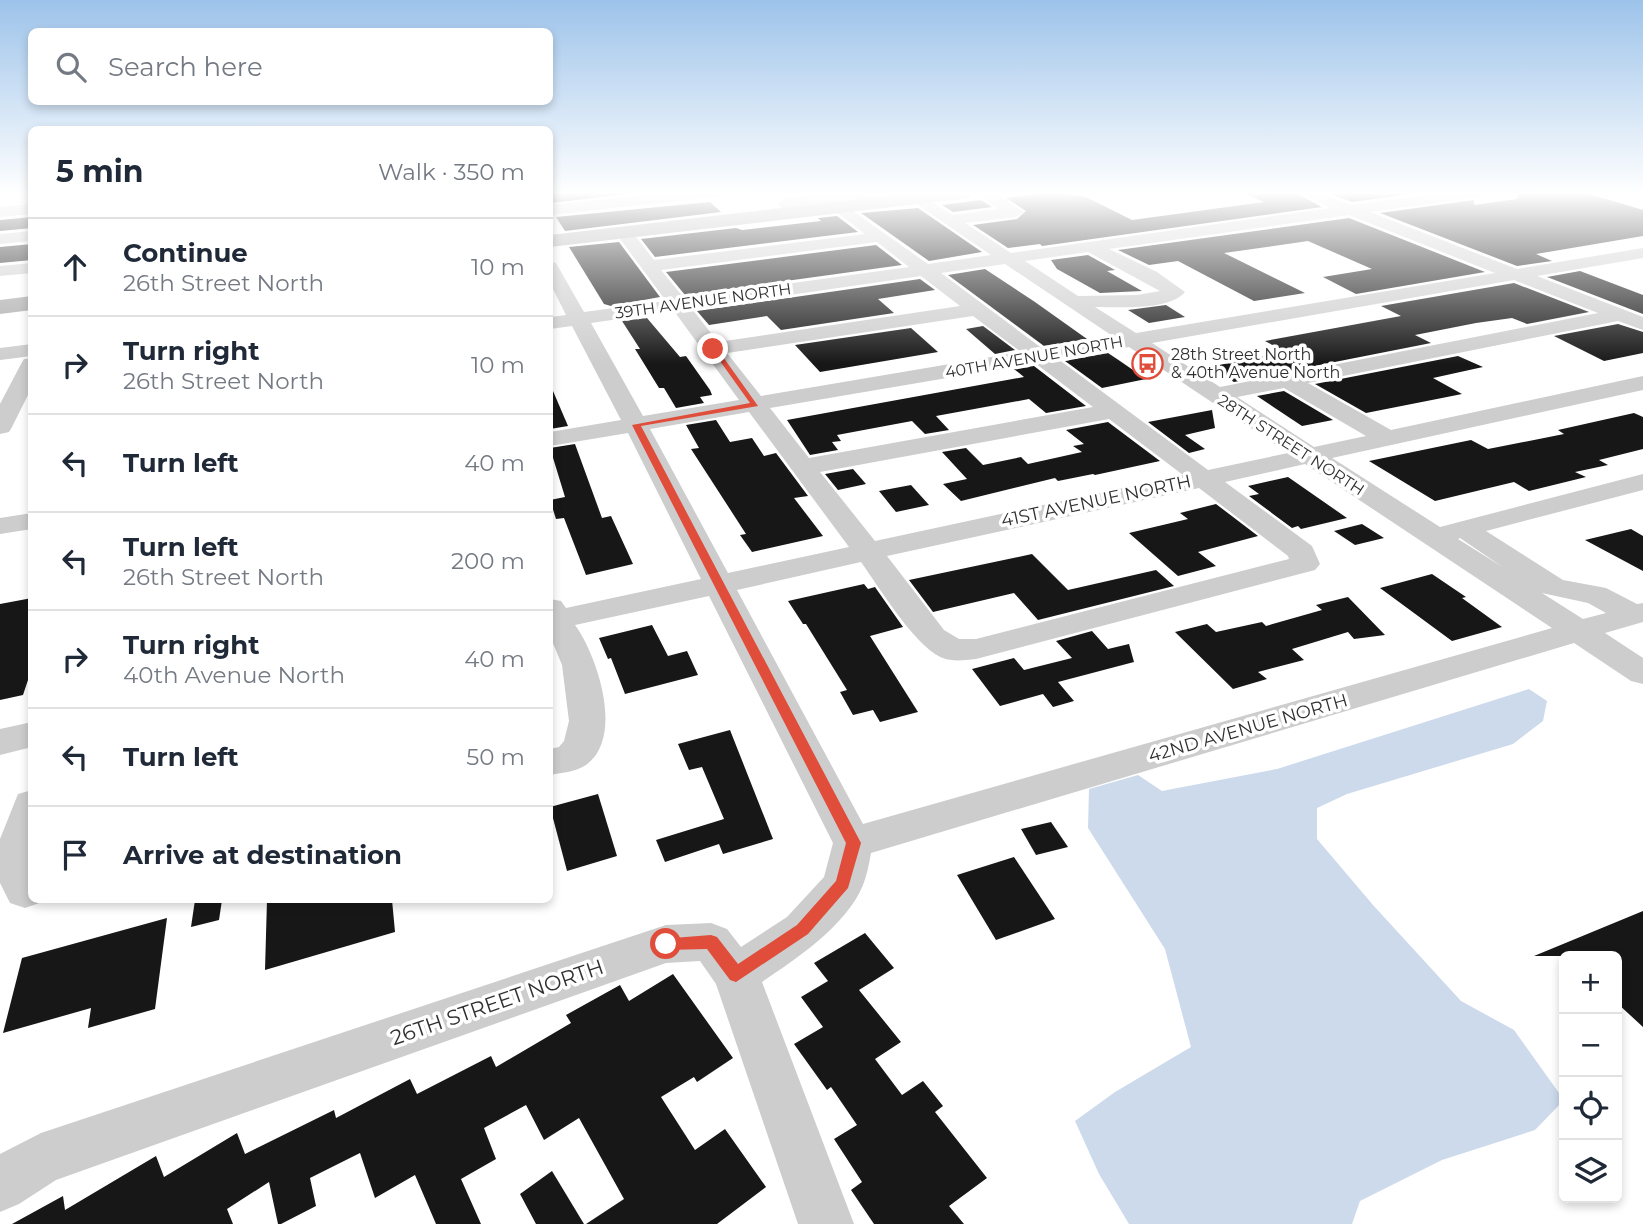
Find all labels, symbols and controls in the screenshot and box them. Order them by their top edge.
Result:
search box [28,28,553,105]
icon: search [52,48,90,86]
text: Search here [108,51,263,83]
text: 5 min [56,153,144,190]
text: Walk · 350 m [378,158,525,186]
text: Continue [123,237,248,269]
icon: ahead [56,248,94,286]
text: 10 m [471,253,525,281]
text: 26th Street North [123,269,324,297]
street label: 39TH AVENUE NORTH [614,279,792,323]
street label: 40TH AVENUE NORTH [944,332,1124,382]
route end [697,333,728,364]
text: Turn right [123,335,259,367]
place label: 28th Street North & 40th Avenue North [1171,345,1340,382]
icon: right [56,346,94,384]
bus stop icon: 28th Street North & 40th Avenue North [1131,346,1165,380]
text: 10 m [471,351,525,379]
text: 26th Street North [123,367,324,395]
street label: 28TH STREET NORTH [1214,391,1368,499]
icon: left [56,444,94,482]
text: Turn left [123,447,239,479]
text: 40 m [464,449,525,477]
street label: 41ST AVENUE NORTH [999,470,1193,532]
text: Turn left [123,531,239,563]
icon: left [56,542,94,580]
text: 200 m [451,547,525,575]
text: 26th Street North [123,563,324,591]
text: Turn right [123,629,259,661]
icon: right [56,640,94,678]
text: 40 m [464,645,525,673]
text: 40th Avenue North [123,661,345,689]
street label: 42ND AVENUE NORTH [1146,689,1350,767]
icon: left [56,738,94,776]
text: Turn left [123,741,239,773]
text: 50 m [466,743,525,771]
icon: arrive [56,836,94,874]
text: Arrive at destination [123,839,402,871]
route start [650,928,681,959]
map controls [1559,951,1622,1203]
button: + [1559,951,1622,1014]
street label: 26TH STREET NORTH [387,954,607,1050]
button: − [1559,1014,1622,1077]
button: locate [1559,1077,1622,1140]
button: layers [1559,1140,1622,1203]

